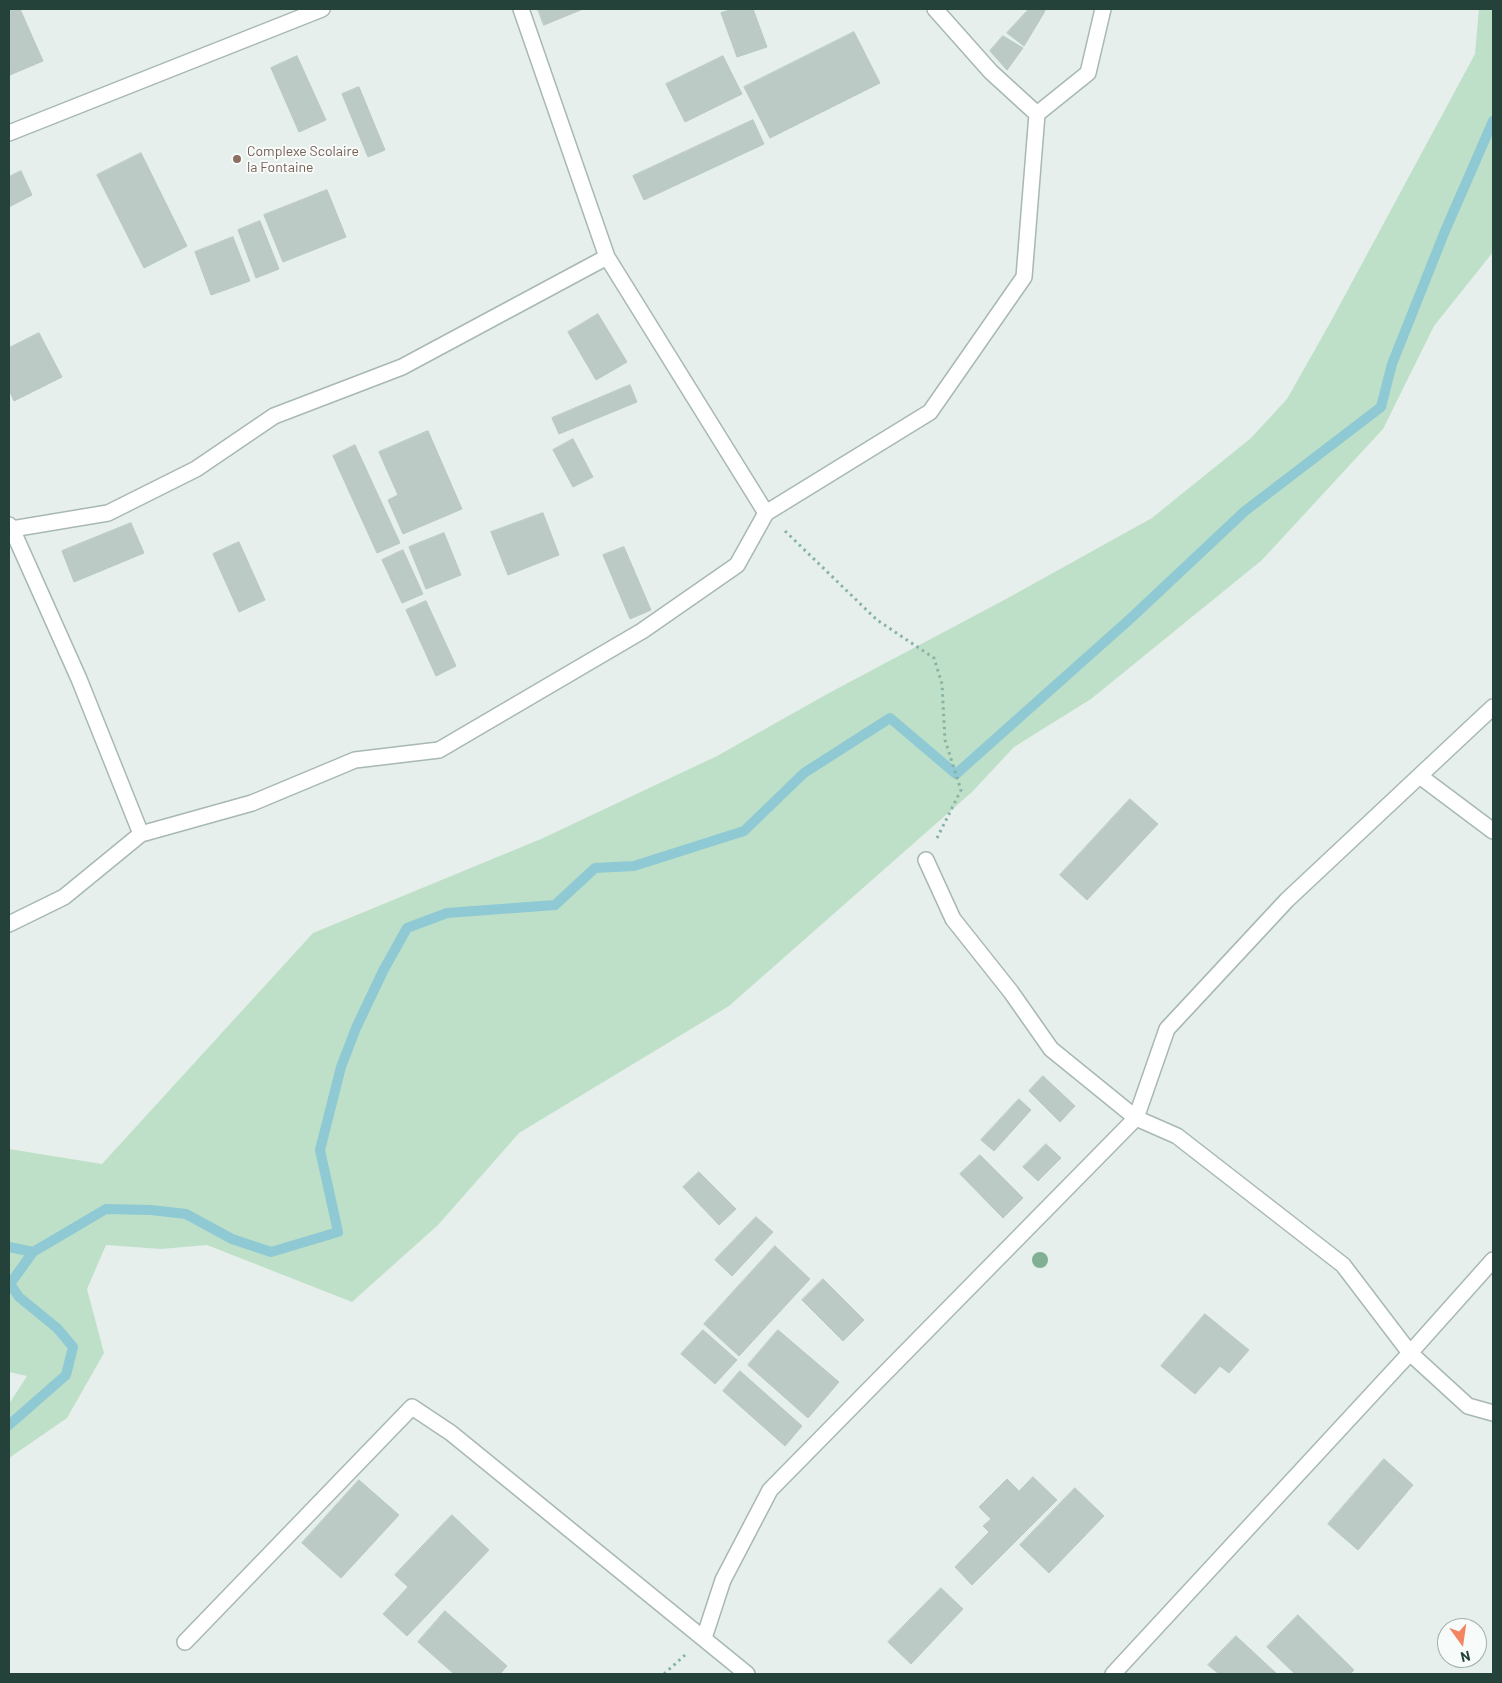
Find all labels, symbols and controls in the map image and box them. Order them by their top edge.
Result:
place label: Complexe Scolaire la Fontaine [247,143,359,176]
marker: Complexe Scolaire la Fontaine [231,153,243,165]
north arrow [1437,1618,1487,1668]
text: N [1459,1648,1472,1666]

